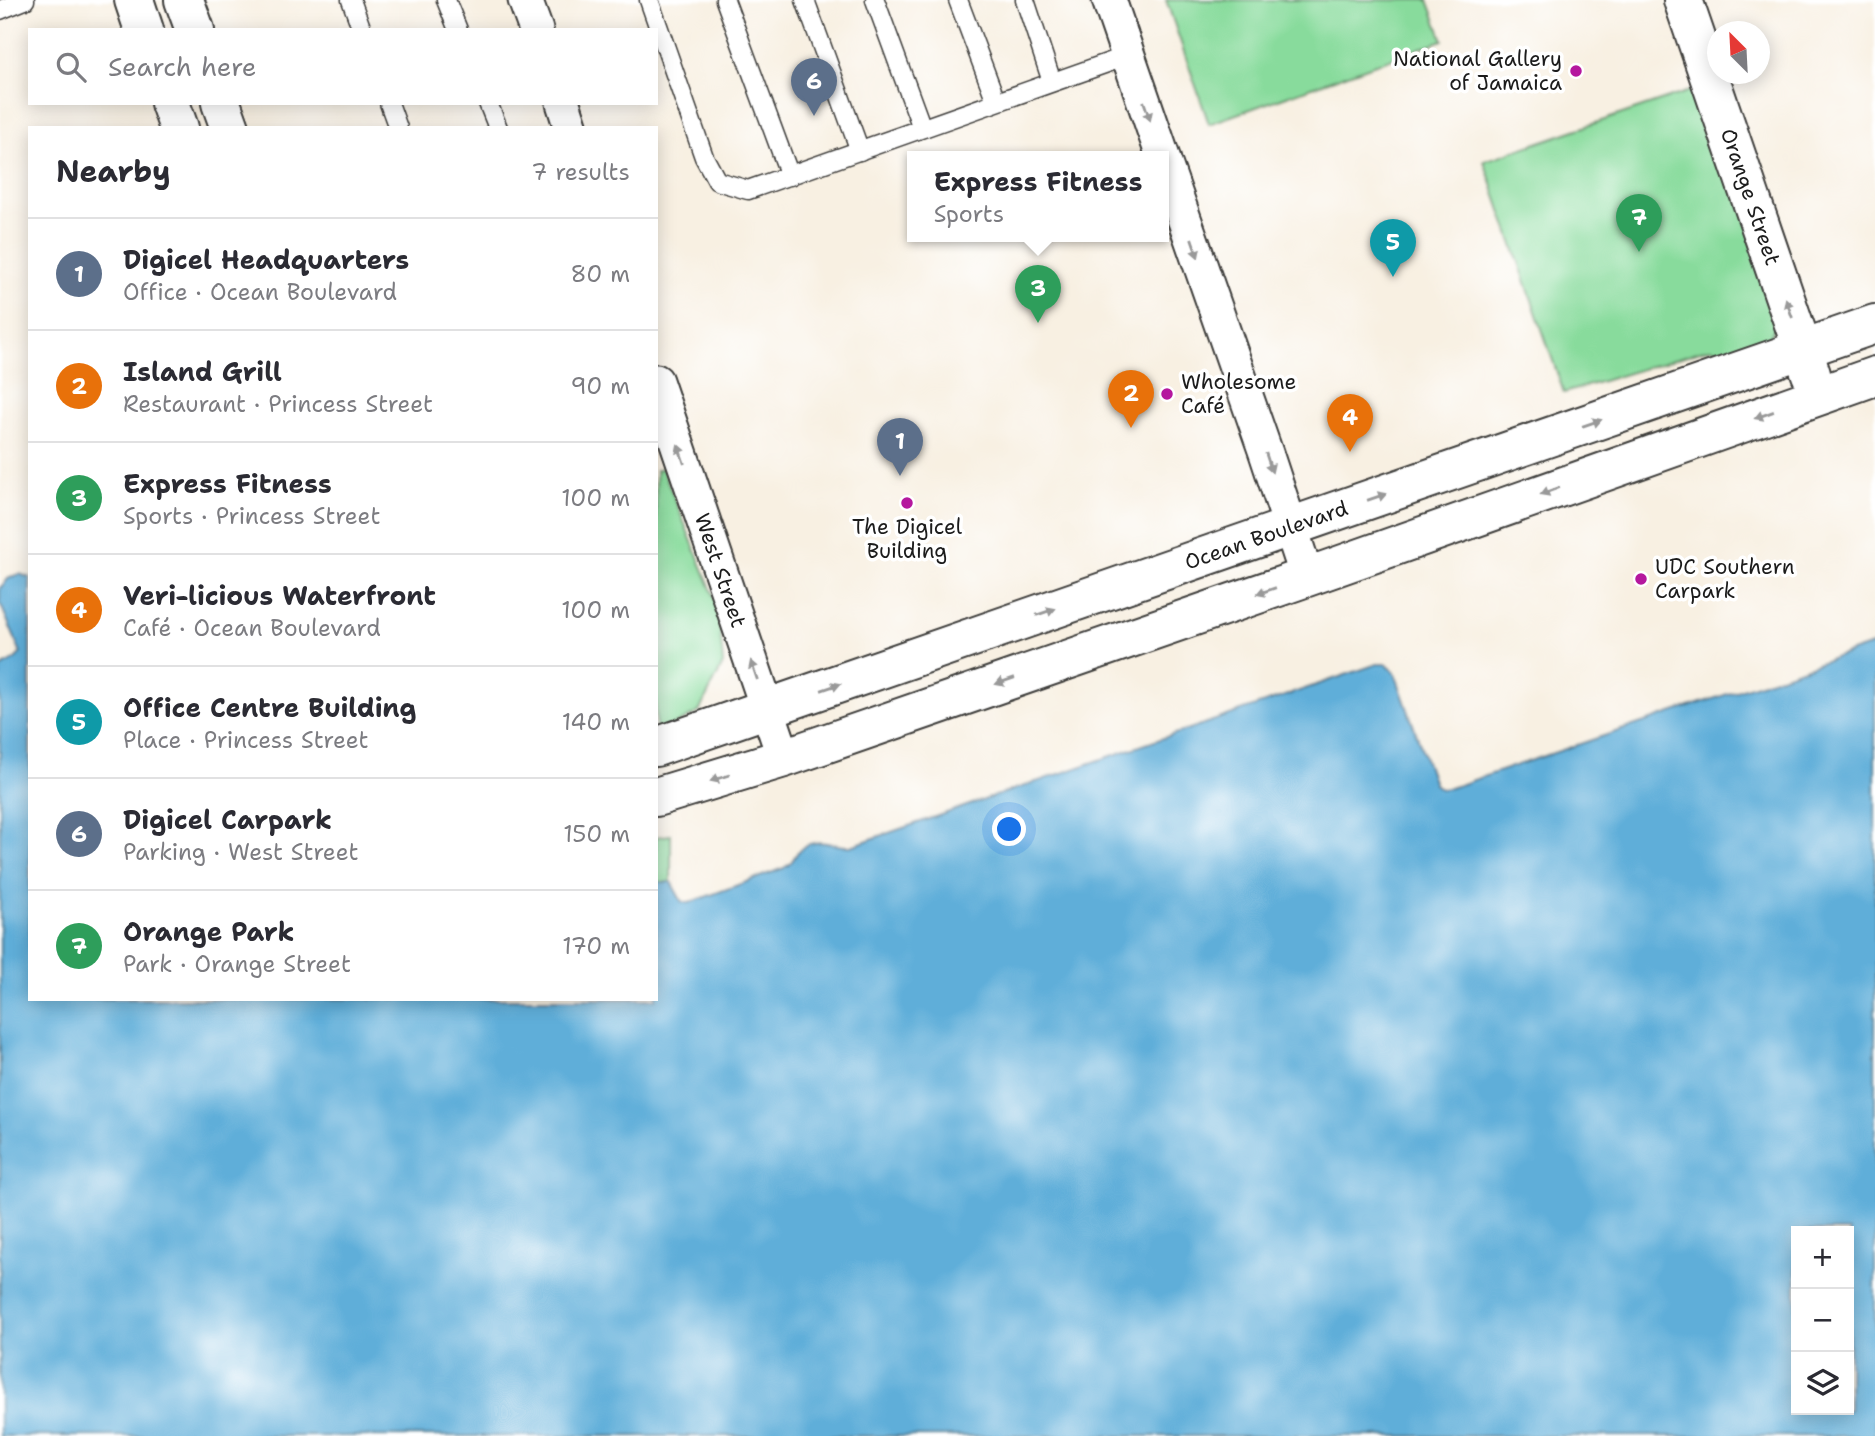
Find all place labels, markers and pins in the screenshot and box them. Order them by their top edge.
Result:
place label: National Gallery of Jamaica [1393,45,1562,97]
pin: 6 [791,58,837,116]
marker: National Gallery of Jamaica [1568,63,1584,79]
pin: 7 [1616,194,1662,252]
pin: 5 [1370,219,1416,277]
pin: 3 [1015,265,1061,323]
place label: Wholesome Café [1181,368,1297,420]
pin: 2 [1108,370,1154,428]
marker: Wholesome Café [1159,386,1175,402]
pin: 4 [1327,394,1373,452]
pin: 1 [877,418,923,476]
marker: The Digicel Building [899,495,915,511]
place label: The Digicel Building [852,513,963,565]
place label: UDC Southern Carpark [1655,553,1795,605]
marker: UDC Southern Carpark [1633,571,1649,587]

